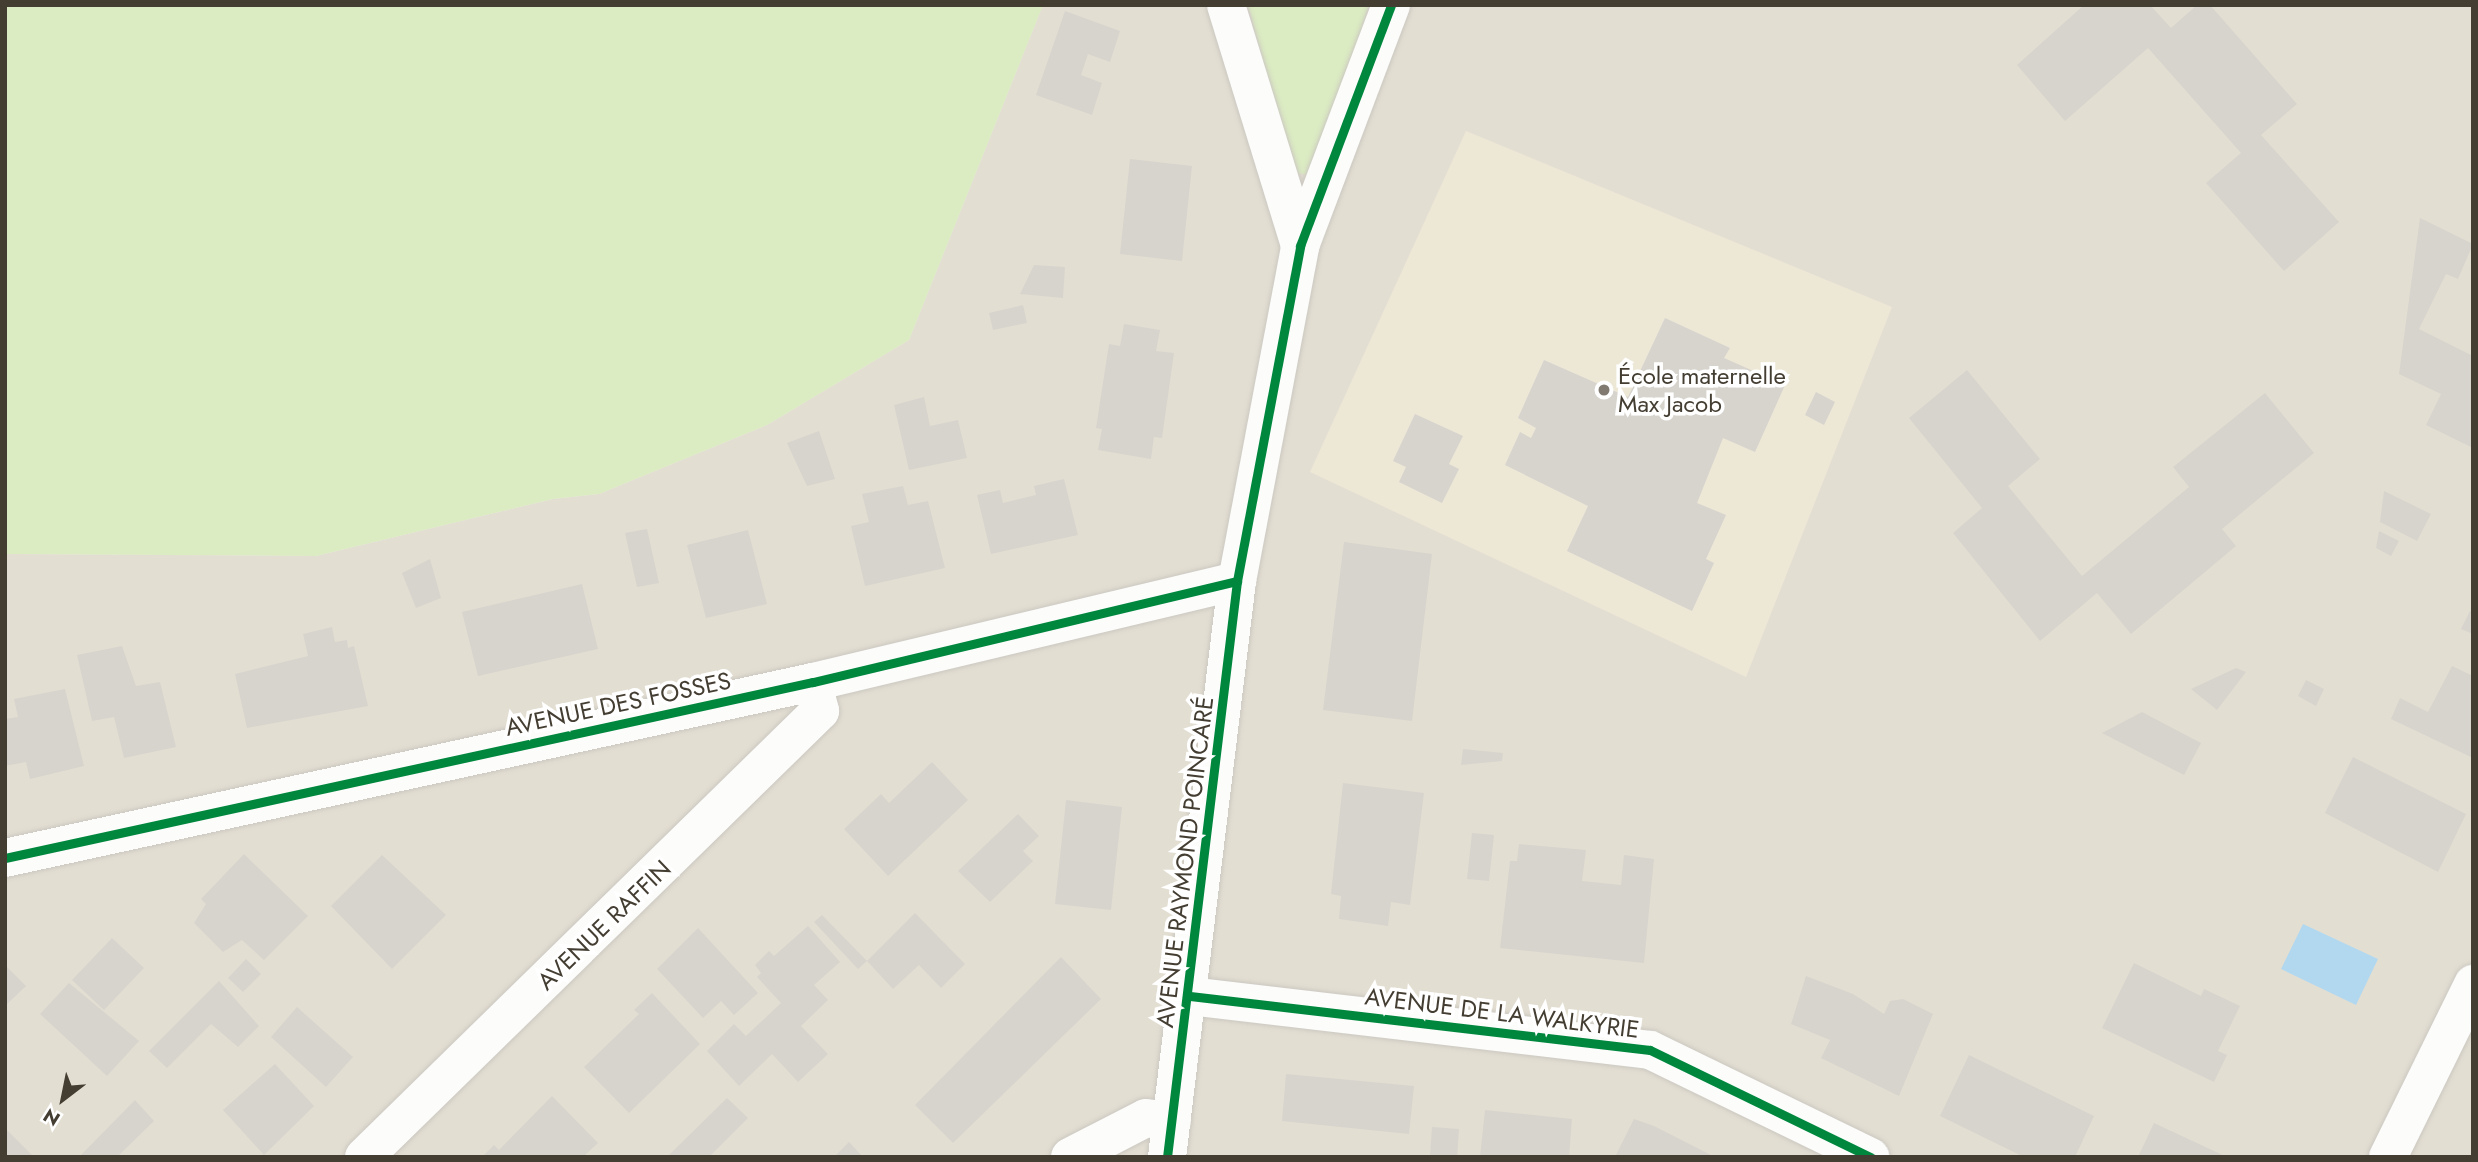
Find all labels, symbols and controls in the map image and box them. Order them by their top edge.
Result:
place label: École maternelle Max Jacob [1618,362,1786,418]
marker: École maternelle Max Jacob [1596,382,1612,398]
street label: AVENUE DES FOSSES [503,666,733,742]
street label: AVENUE RAYMOND POINCARÉ [1150,695,1220,1029]
street label: AVENUE RAFFIN [531,854,677,996]
street label: AVENUE DE LA WALKYRIE [1363,982,1641,1044]
north arrow [28,1064,98,1134]
text: N [38,1102,65,1133]

